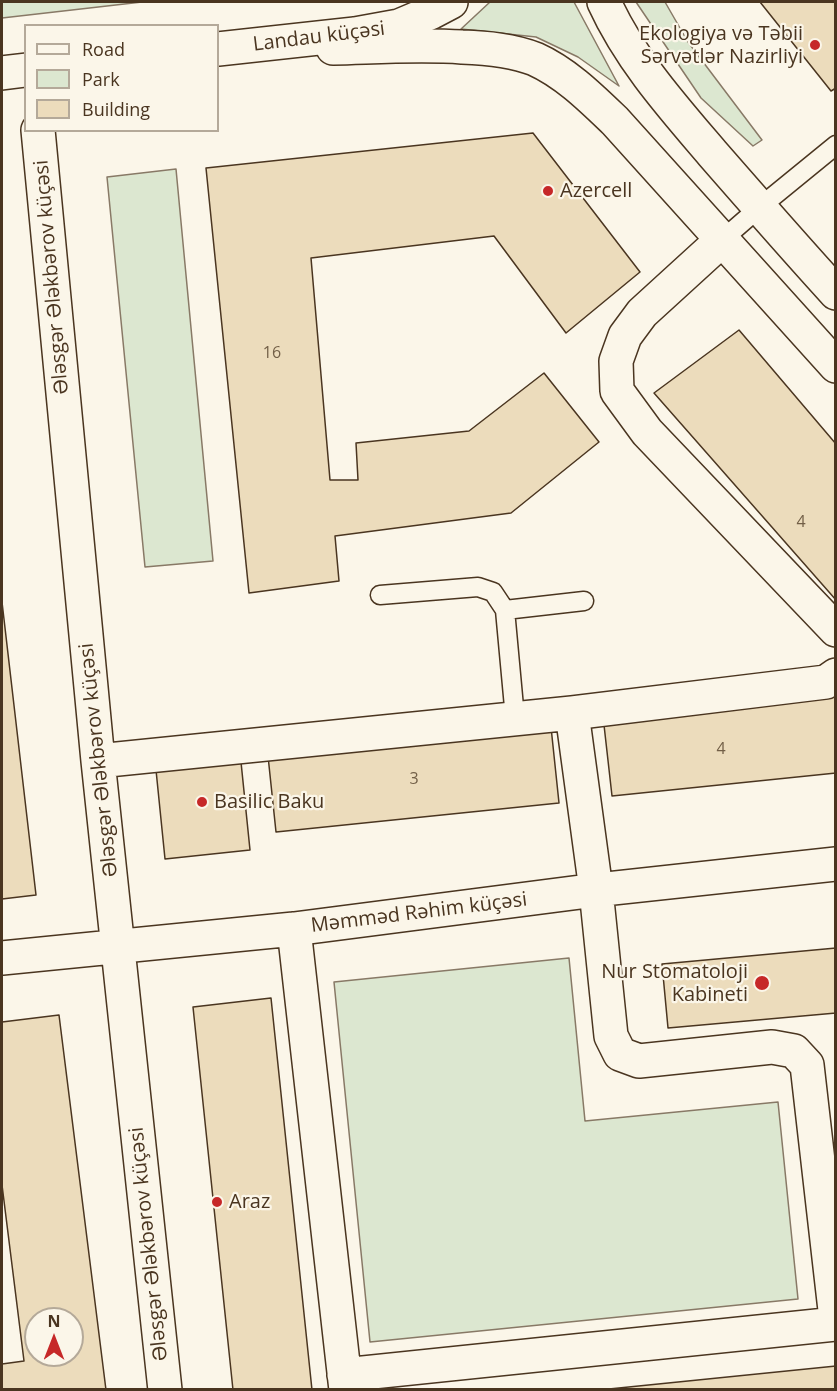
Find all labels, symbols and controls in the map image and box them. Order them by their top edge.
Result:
street label: Landau küçəsi [252,17,386,57]
place label: Ekologiya və Təbii Sərvətlər Nazirliyi [639,22,803,69]
legend [24,24,219,132]
text: Road [82,37,125,61]
marker: Ekologiya və Təbii Sərvətlər Nazirliyi [808,38,822,52]
text: Park [82,67,120,91]
text: Building [82,97,150,121]
street label: Ələsgər Ələkbərov küçəsi [30,159,74,395]
place label: Azercell [560,179,632,203]
marker: Azercell [541,184,555,198]
house number: 16 [263,343,281,363]
house number: 4 [796,512,806,532]
street label: Ələsgər Ələkbərov küçəsi [75,642,123,878]
house number: 4 [716,739,726,759]
house number: 3 [409,769,419,789]
place label: Basilic Baku [214,790,324,814]
marker: Basilic Baku [195,795,209,809]
street label: Məmməd Rəhim küçəsi [310,888,528,938]
place label: Nur Stomatoloji Kabineti [601,960,748,1007]
marker: Nur Stomatoloji Kabineti [753,974,771,992]
street label: Ələsgər Ələkbərov küçəsi [125,1126,173,1362]
place label: Araz [229,1190,270,1214]
marker: Araz [210,1195,224,1209]
north arrow [24,1307,84,1367]
text: N [47,1310,61,1332]

